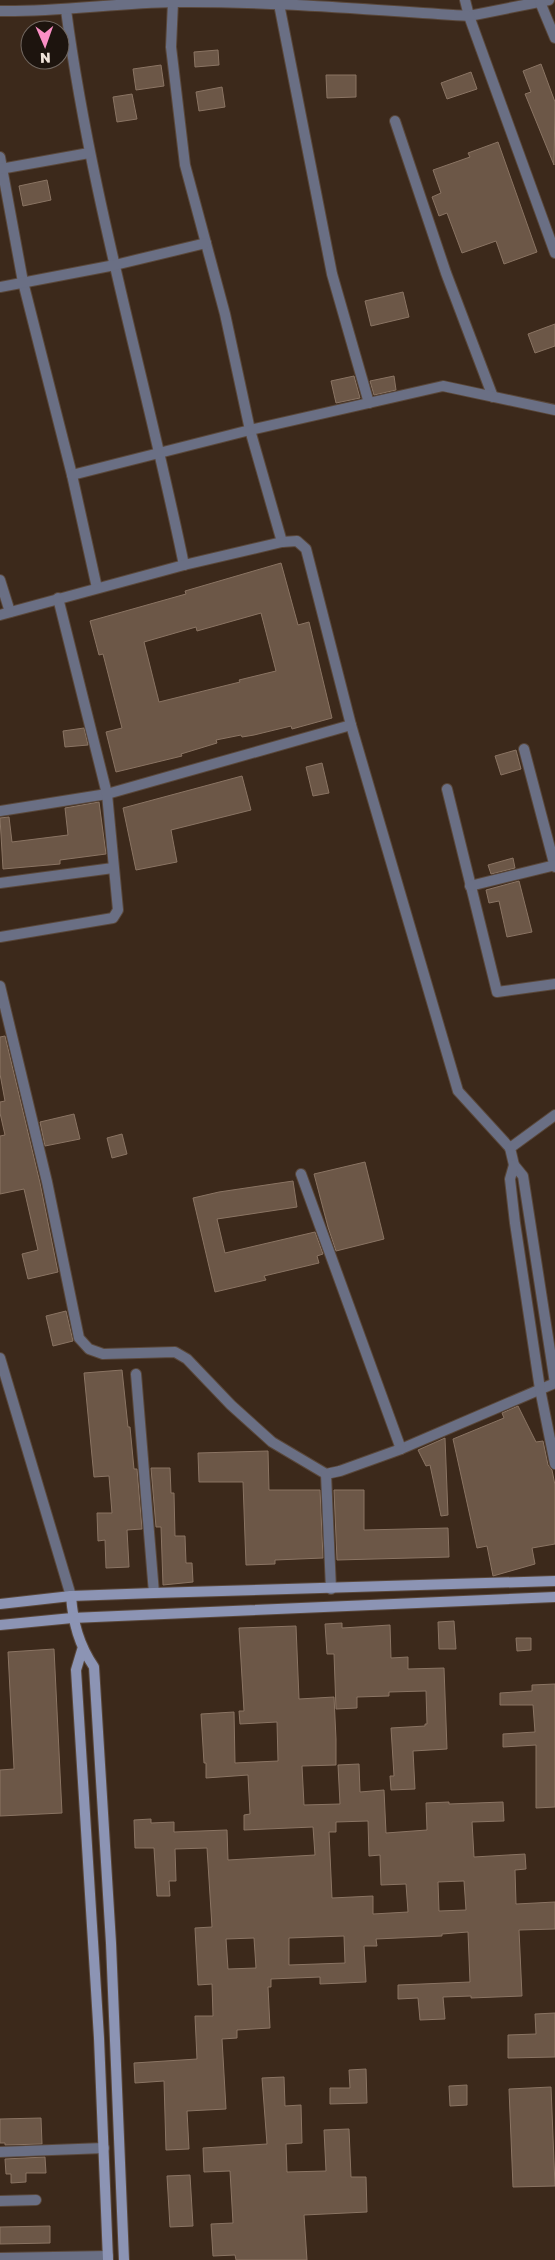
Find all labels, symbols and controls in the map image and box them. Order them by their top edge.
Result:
north arrow [20,20,70,70]
text: N [40,50,51,67]

